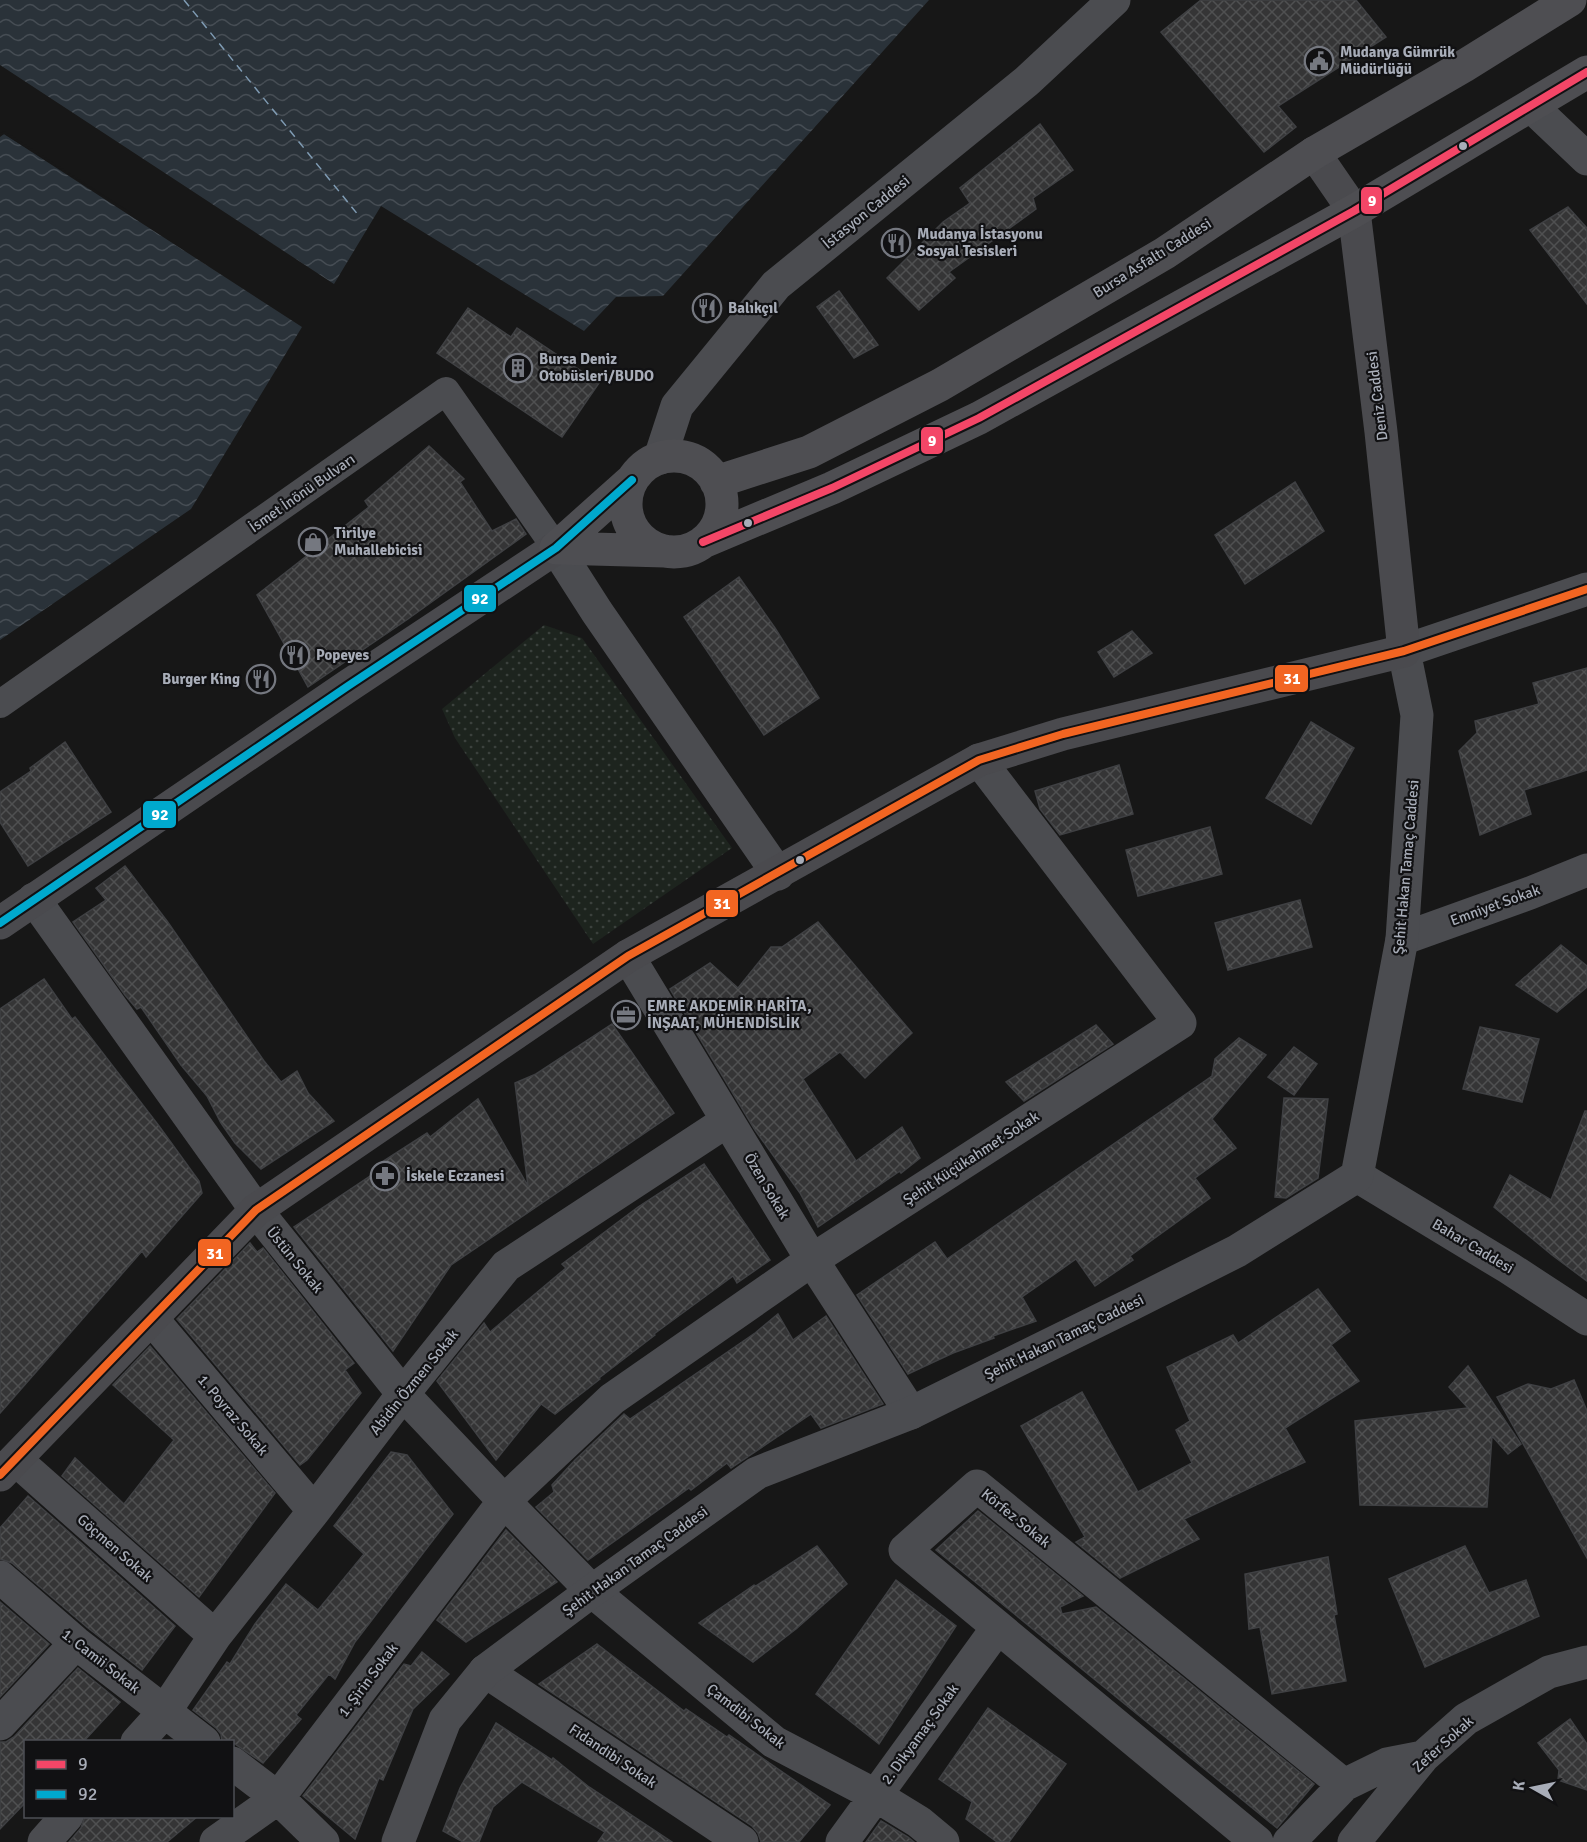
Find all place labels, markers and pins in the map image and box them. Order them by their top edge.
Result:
place label: Mudanya Gümrük Müdürlüğü [1340,43,1455,78]
public building icon: Mudanya Gümrük Müdürlüğü [1303,45,1335,77]
unlabelled marker [1457,140,1469,152]
place label: Mudanya İstasyonu Sosyal Tesisleri [917,225,1043,260]
restaurant icon: Mudanya İstasyonu Sosyal Tesisleri [880,227,912,259]
restaurant icon: Balıkçıl [691,292,723,324]
place label: Balıkçıl [728,299,778,317]
place label: Bursa Deniz Otobüsleri/BUDO [539,350,654,385]
building icon: Bursa Deniz Otobüsleri/BUDO [502,352,534,384]
unlabelled marker [742,517,754,529]
place label: Tirilye Muhallebicisi [334,524,423,559]
shop icon: Tirilye Muhallebicisi [297,526,329,558]
restaurant icon: Popeyes [279,639,311,671]
place label: Popeyes [316,646,369,664]
restaurant icon: Burger King [245,663,277,695]
place label: Burger King [162,670,240,688]
unlabelled marker [794,854,806,866]
place label: EMRE AKDEMİR HARİTA, İNŞAAT, MÜHENDİSLİK [647,997,812,1032]
office icon: EMRE AKDEMİR HARİTA, İNŞAAT, MÜHENDİSLİK [610,999,642,1031]
pharmacy icon: İskele Eczanesi [369,1160,401,1192]
place label: İskele Eczanesi [406,1167,505,1185]

